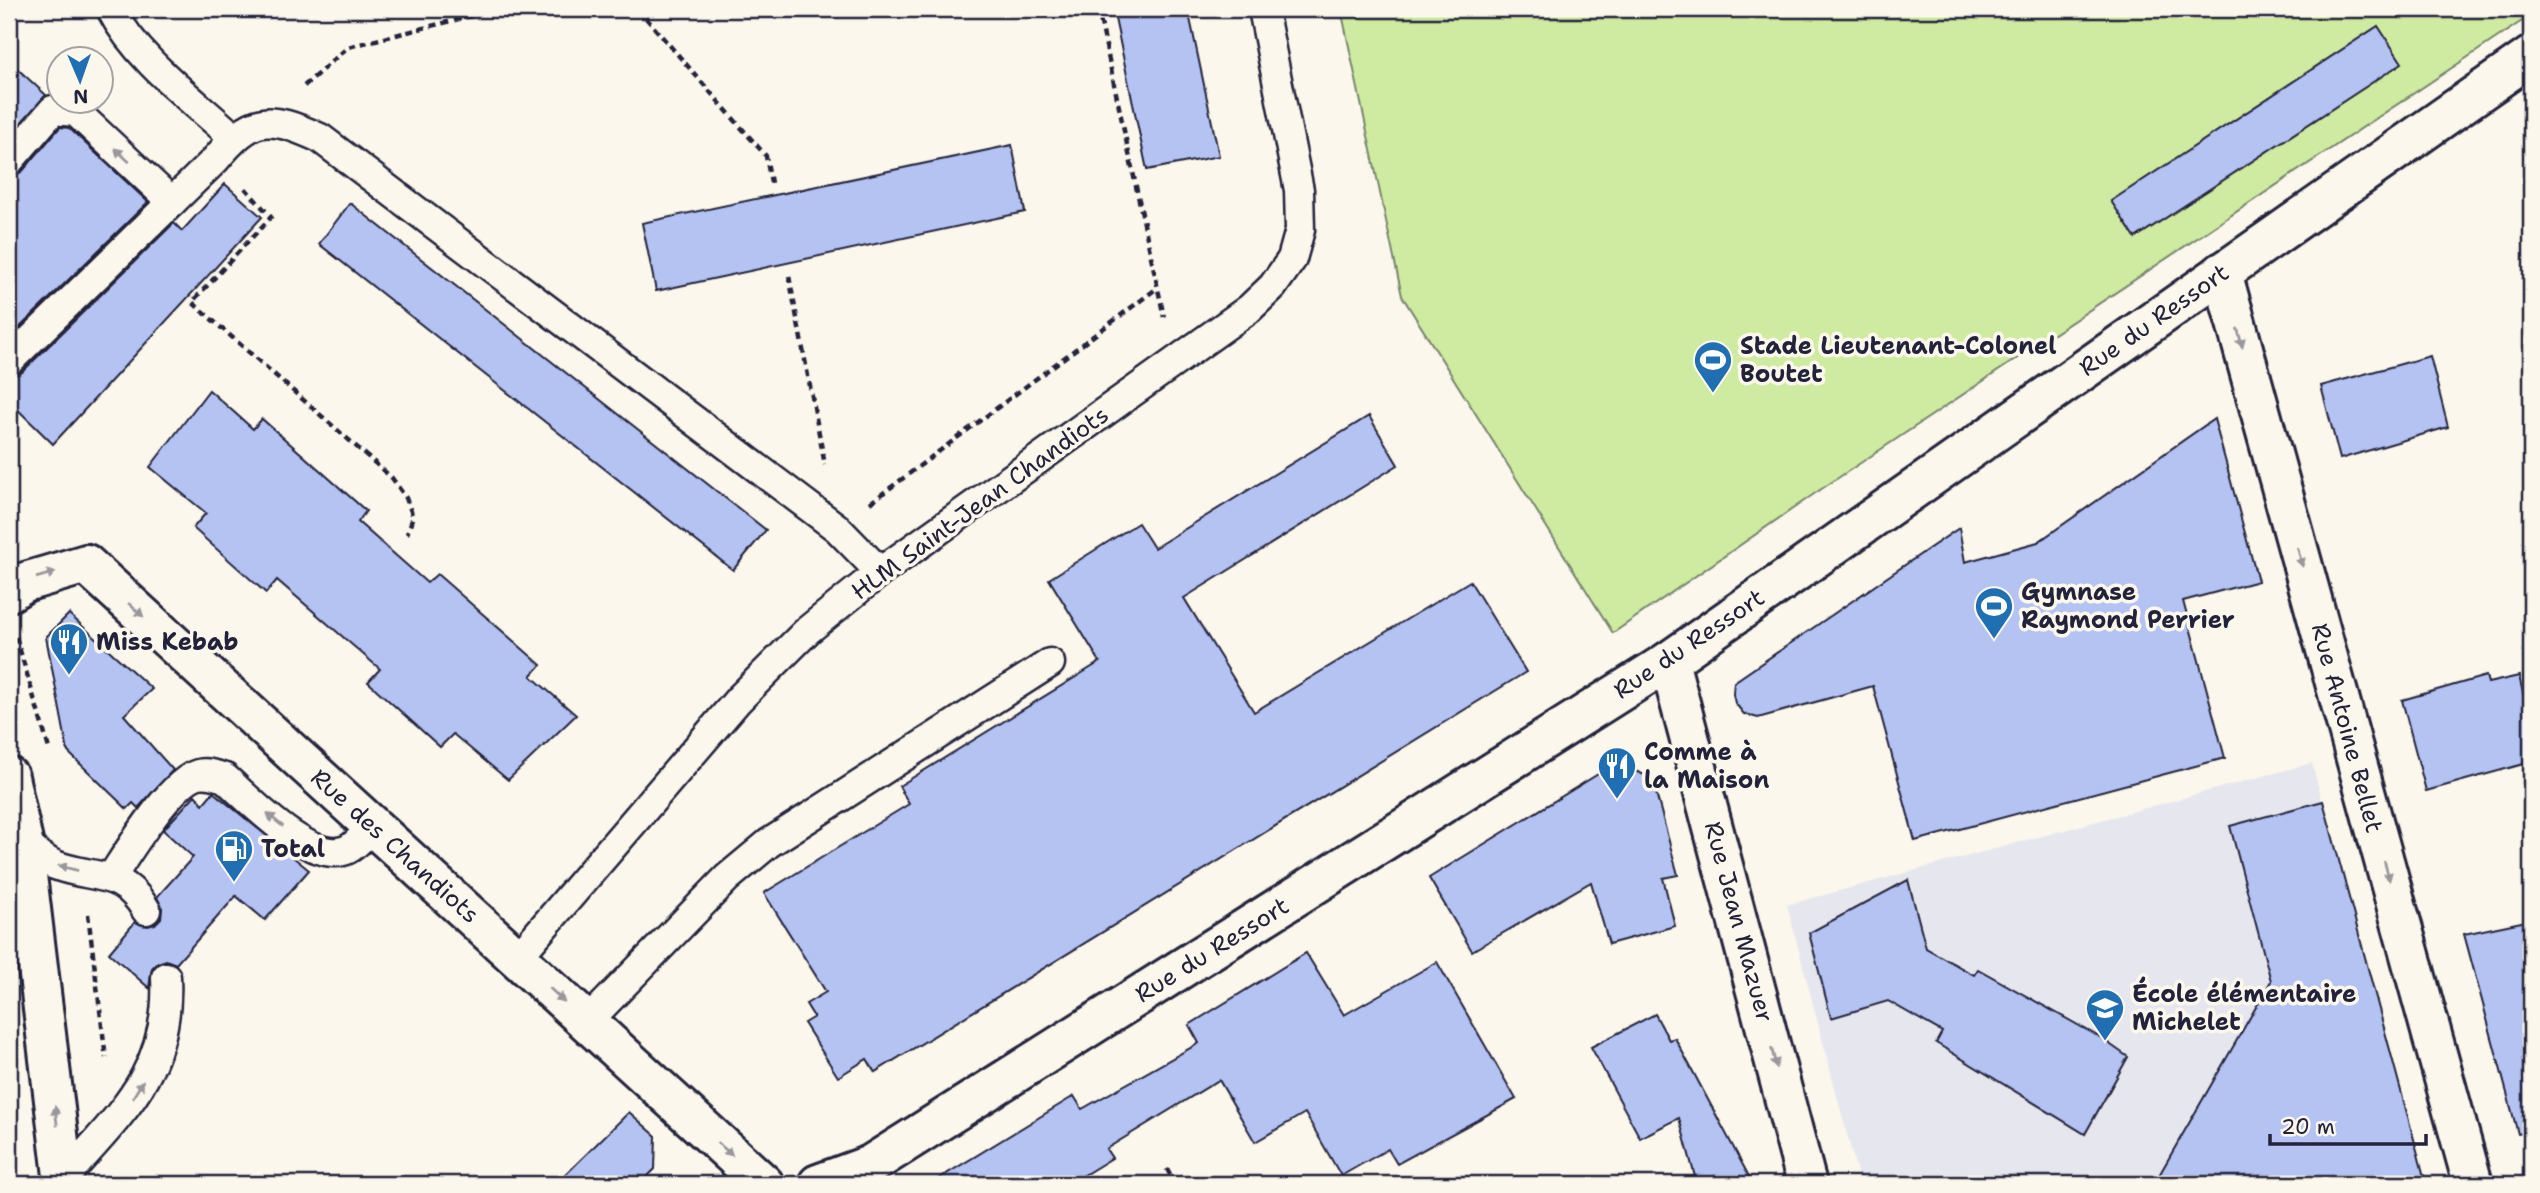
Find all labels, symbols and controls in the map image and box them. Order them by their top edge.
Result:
north arrow [46,46,116,116]
text: N [73,84,89,109]
one-way arrow [114,147,131,163]
street label: Rue du Ressort [2073,256,2235,384]
one-way arrow [2235,327,2246,349]
place label: Stade Lieutenant-Colonel Boutet [1740,330,2057,390]
sports icon: Stade Lieutenant-Colonel Boutet [1692,339,1734,394]
street label: HLM Saint-Jean Chandiots [845,399,1115,607]
one-way arrow [2295,547,2306,569]
one-way arrow [36,570,57,580]
place label: Gymnase Raymond Perrier [2021,576,2235,636]
street label: Rue du Ressort [1607,582,1771,706]
sports icon: Gymnase Raymond Perrier [1973,585,2015,640]
one-way arrow [127,602,144,618]
street label: Rue Antoine Bellet [2304,620,2390,836]
restaurant icon: Miss Kebab [48,621,90,676]
place label: Miss Kebab [96,626,238,658]
place label: Comme à la Maison [1644,736,1769,796]
restaurant icon: Comme à la Maison [1596,745,1638,800]
street label: Rue des Chandiots [304,762,486,930]
one-way arrow [266,813,283,828]
street label: Rue Jean Mazuer [1697,818,1781,1026]
fuel station icon: Total [213,828,255,883]
place label: Total [261,833,325,865]
one-way arrow [2382,861,2392,882]
one-way arrow [57,862,79,873]
street label: Rue du Ressort [1129,890,1295,1010]
place label: École élémentaire Michelet [2132,976,2356,1038]
one-way arrow [548,987,566,1003]
school or university icon: École élémentaire Michelet [2084,987,2126,1042]
one-way arrow [1769,1047,1780,1069]
one-way arrow [132,1079,145,1098]
scale bar [2270,1102,2426,1146]
one-way arrow [51,1105,62,1127]
text: 20 m [2281,1113,2335,1141]
one-way arrow [716,1140,733,1156]

